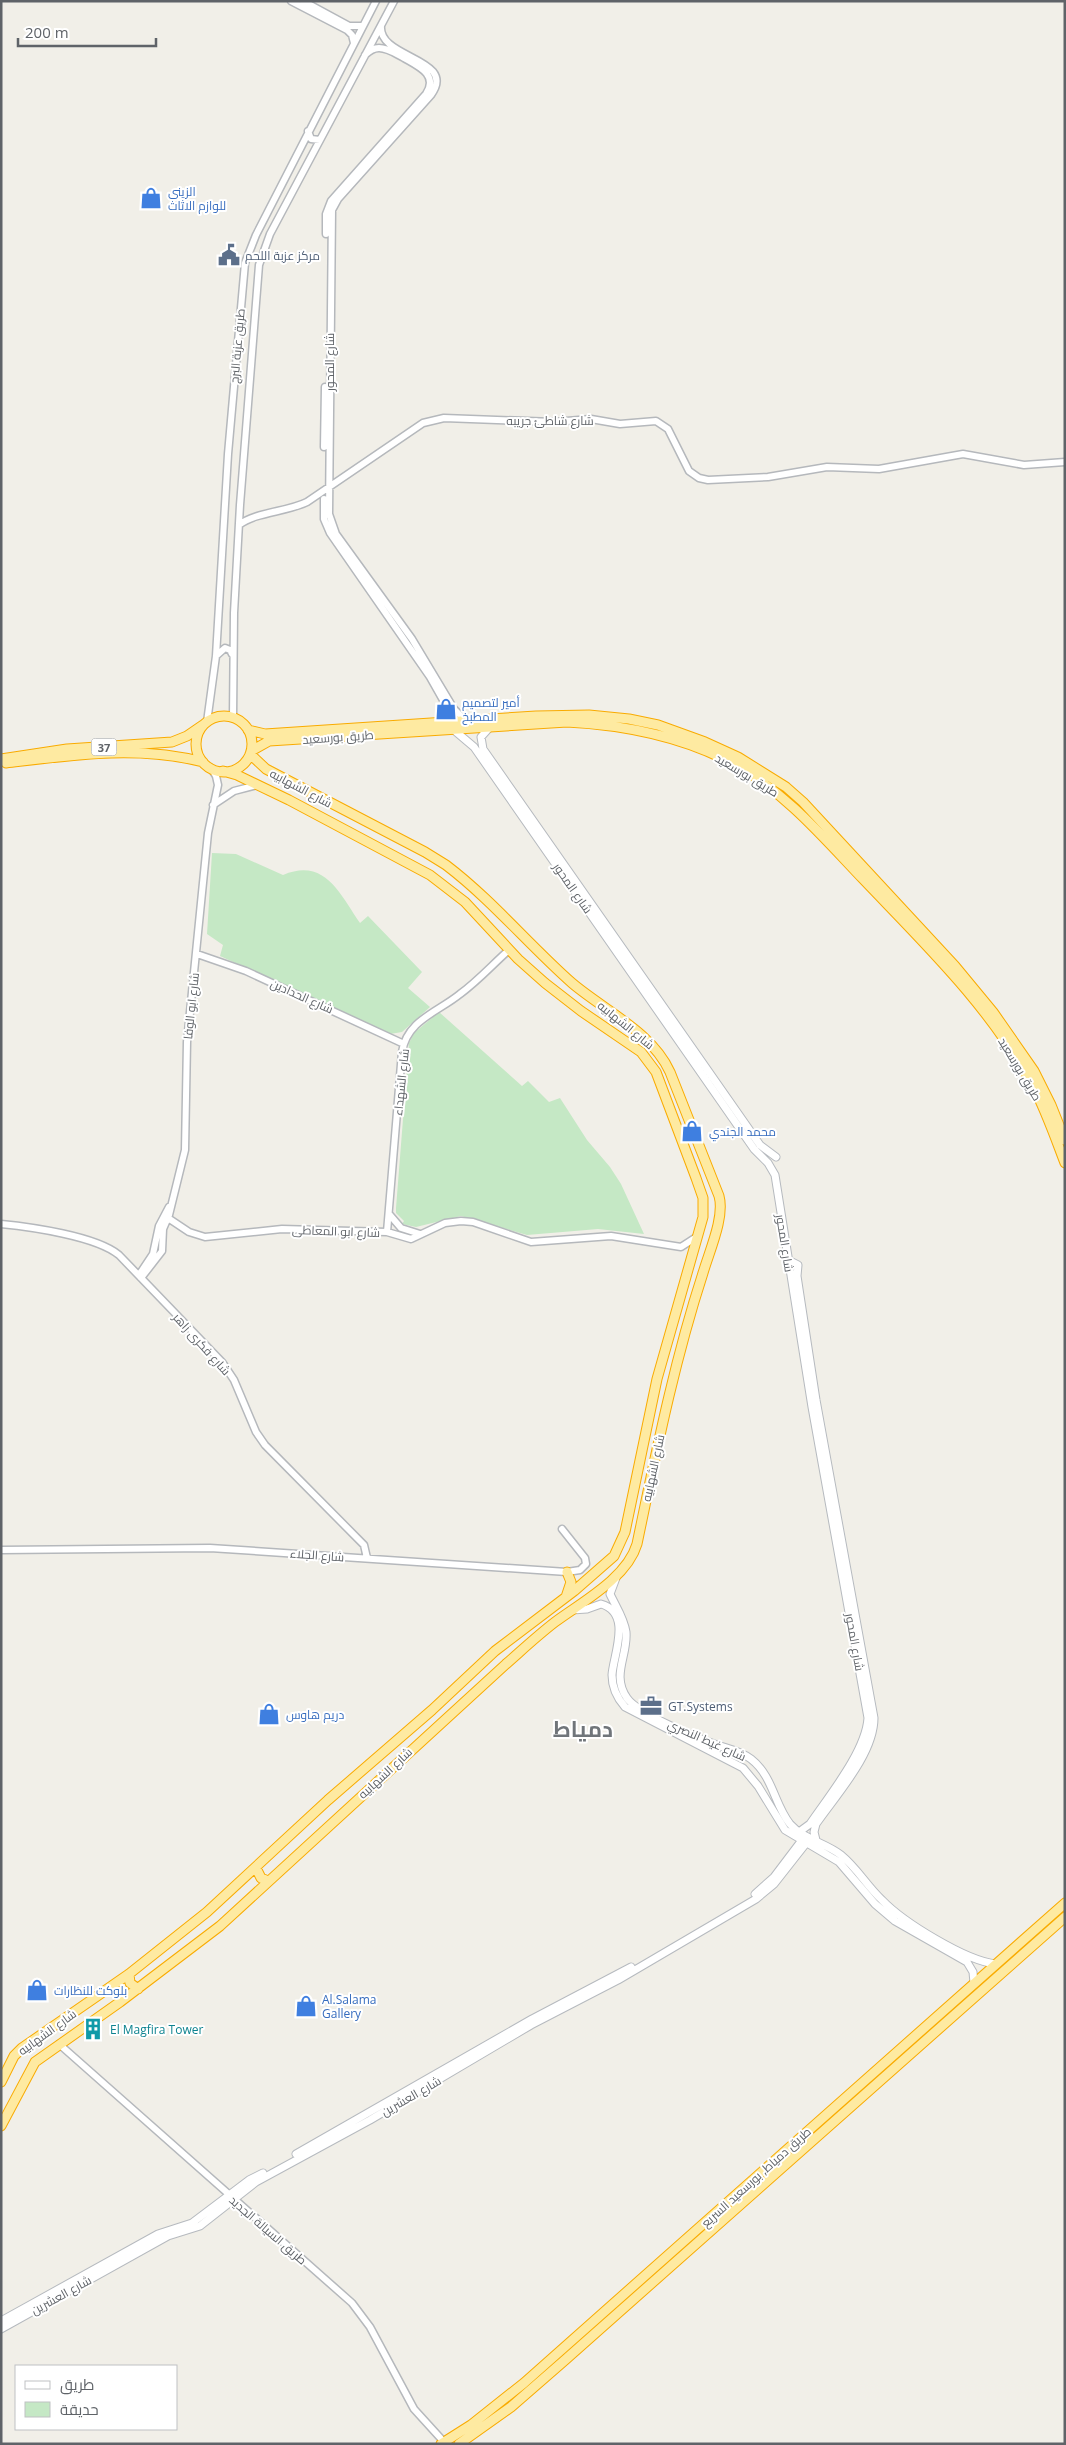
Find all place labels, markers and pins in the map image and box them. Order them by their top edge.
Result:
place label: الزينى للوازم الاثاث [168,183,226,214]
shop icon: الزينى للوازم الاثاث [138,185,164,211]
public building icon: مركز عزبة اللحم [216,242,242,268]
place label: مركز عزبة اللحم [245,247,320,264]
place label: أمير لتصميم المطبخ [462,694,520,725]
shop icon: أمير لتصميم المطبخ [433,696,459,722]
shop icon: محمد الجندي [679,1118,705,1144]
place label: محمد الجندي [709,1123,776,1142]
office icon: GT.Systems [638,1693,664,1719]
place label: GT.Systems [668,1698,733,1715]
shop icon: دريم هاوس [256,1701,282,1727]
place label: دريم هاوس [286,1706,345,1723]
shop icon: بلوكت للنظارات [24,1977,50,2003]
place label: بلوكت للنظارات [54,1982,127,1999]
place label: Al.Salama Gallery [322,1991,377,2022]
shop icon: Al.Salama Gallery [293,1993,319,2019]
building icon: El Magfira Tower [80,2016,106,2042]
place label: El Magfira Tower [110,2021,203,2038]

